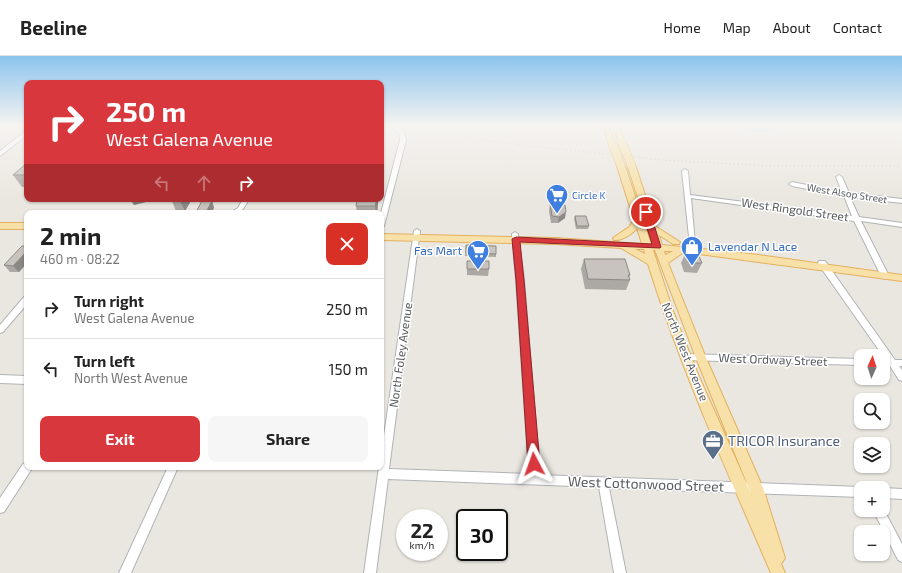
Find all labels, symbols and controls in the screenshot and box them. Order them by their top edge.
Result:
text: Beeline [20,16,87,39]
text: Home [664,19,701,36]
text: Map [723,19,751,36]
text: About [773,19,811,36]
text: Contact [833,19,882,36]
text: 250 m [106,94,186,128]
icon: right [40,96,92,148]
text: West Galena Avenue [106,128,273,150]
icon: left [151,172,173,194]
icon: ahead [193,172,215,194]
icon: right [235,172,257,194]
street label: West Alsop Street [806,181,888,205]
supermarket icon: Circle K [544,182,570,215]
place label: Circle K [572,189,606,201]
pin [629,195,663,229]
street label: West Ringold Street [741,195,850,224]
icon: arrive [635,201,657,223]
text: 2 min [40,221,101,250]
button: close [326,223,368,265]
shop icon: Lavendar N Lace [679,234,705,267]
supermarket icon: Fas Mart [465,238,491,271]
place label: Lavendar N Lace [708,239,797,253]
place label: Fas Mart [414,243,462,257]
text: 460 m · 08:22 [40,251,120,267]
text: Turn right [74,292,144,310]
icon: right [40,298,62,320]
text: 250 m [326,300,368,318]
street label: North West Avenue [660,300,712,403]
street label: North Foley Avenue [386,301,414,408]
text: West Galena Avenue [74,310,195,326]
north arrow [854,349,890,385]
map controls [854,349,890,561]
street label: West Ordway Street [718,350,828,368]
text: Turn left [74,352,135,370]
icon: left [40,358,62,380]
text: 150 m [328,360,368,378]
text: North West Avenue [74,370,188,386]
button: search [854,393,890,429]
button: Exit [40,416,200,462]
button: Share [208,416,368,462]
office icon: TRICOR Insurance [700,428,726,461]
place label: TRICOR Insurance [728,432,840,449]
button: layers [854,437,890,473]
position arrow [513,443,555,485]
street label: West Cottonwood Street [568,472,724,495]
button: + [854,481,890,517]
speed limit sign: 30 [456,509,508,561]
text: 22 [410,518,434,542]
button: − [854,525,890,561]
text: km/h [410,539,434,551]

